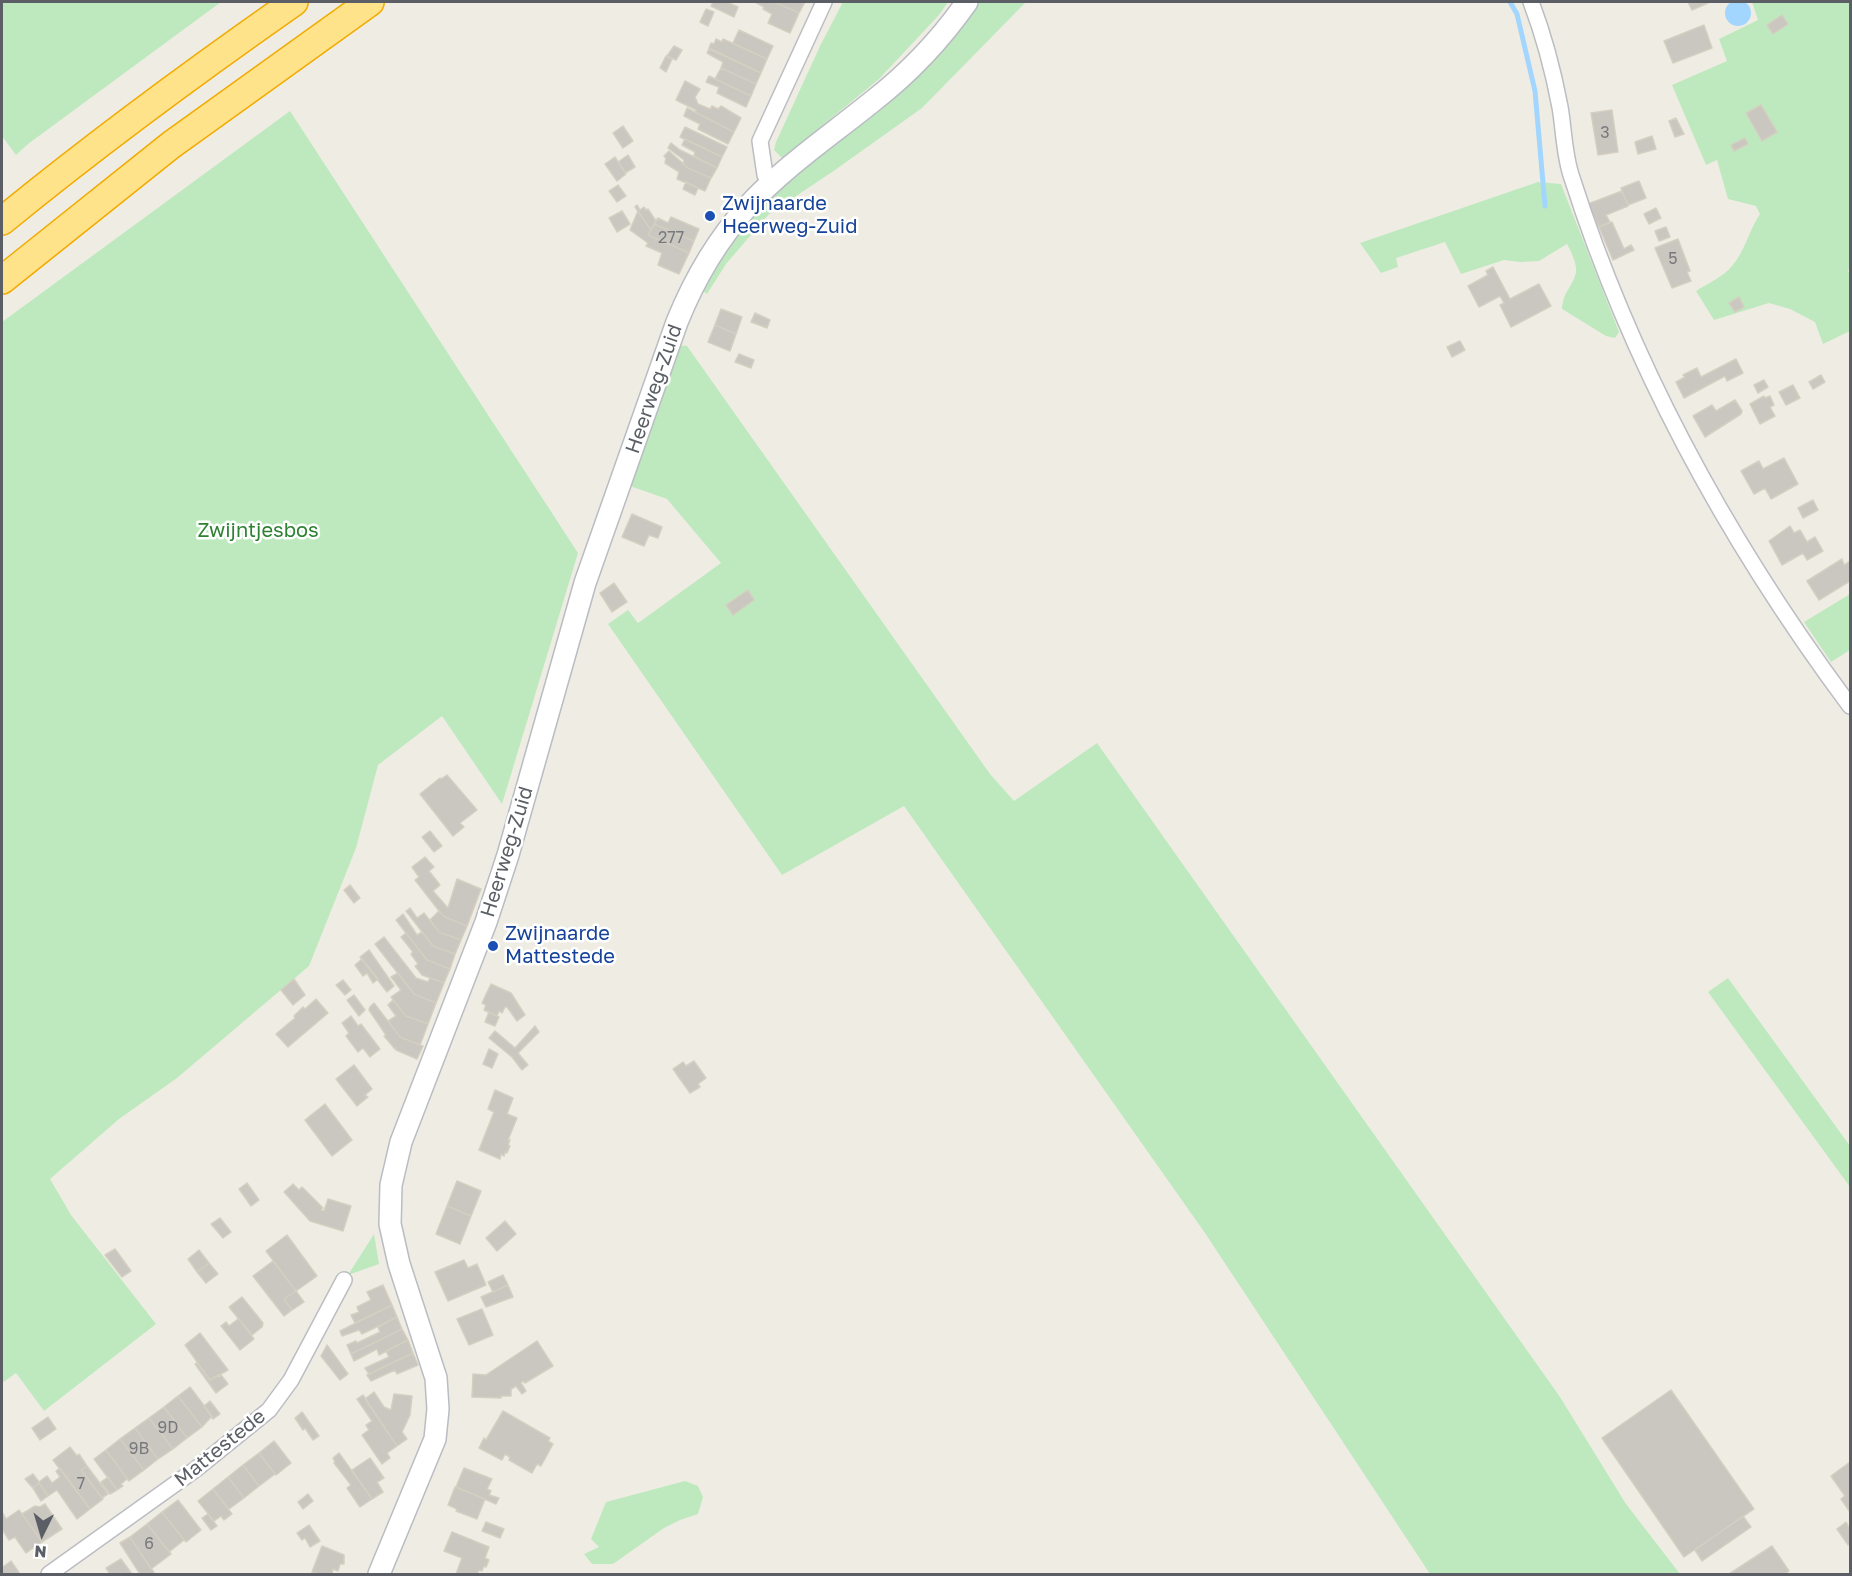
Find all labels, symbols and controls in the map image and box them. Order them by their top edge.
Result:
house number: 3 [1600,123,1610,143]
place label: Zwijnaarde Heerweg-Zuid [722,192,857,239]
marker: Zwijnaarde Heerweg-Zuid [703,209,717,223]
house number: 277 [658,228,684,248]
house number: 5 [1668,249,1678,269]
street label: Heerweg-Zuid [621,321,687,457]
park label: Zwijntjesbos [197,519,319,543]
street label: Heerweg-Zuid [476,784,538,920]
place label: Zwijnaarde Mattestede [505,922,615,969]
marker: Zwijnaarde Mattestede [486,939,500,953]
street label: Mattestede [170,1404,270,1492]
house number: 9D [158,1418,178,1438]
house number: 9B [129,1439,149,1459]
house number: 7 [77,1474,85,1494]
north arrow [12,1504,72,1564]
house number: 6 [144,1534,154,1554]
text: N [34,1541,47,1562]

